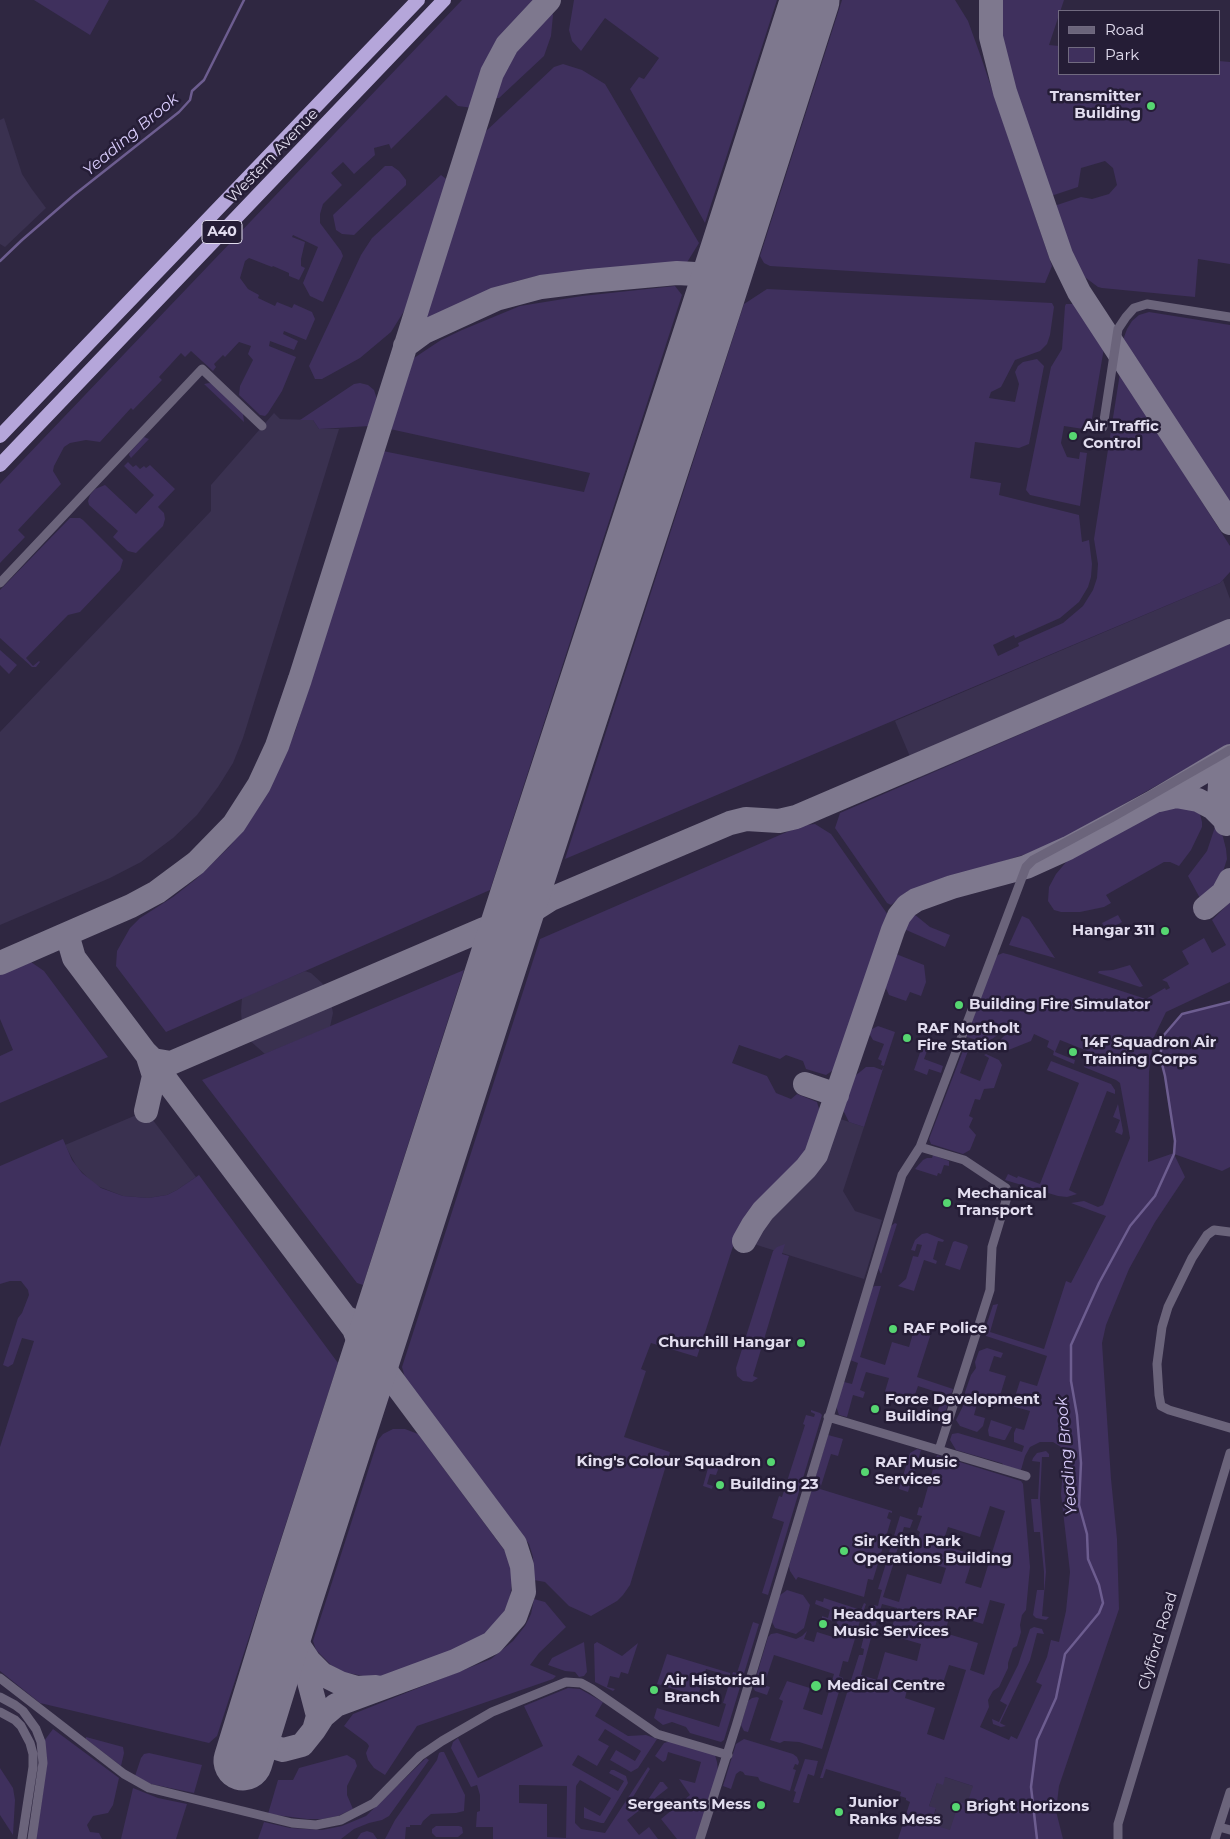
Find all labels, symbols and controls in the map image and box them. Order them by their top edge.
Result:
legend [1058,10,1220,75]
text: Road [1105,20,1144,39]
text: Park [1105,45,1139,64]
place label: Transmitter Building [1050,88,1141,123]
water label: Yeading Brook [79,89,183,181]
marker: Transmitter Building [1145,100,1157,112]
street label: Western Avenue [224,105,322,207]
road number: A40 [202,220,242,243]
place label: Air Traffic Control [1083,418,1159,453]
marker: Air Traffic Control [1067,430,1079,442]
place label: Hangar 311 [1072,922,1155,940]
marker: Hangar 311 [1159,925,1171,937]
place label: Building Fire Simulator [969,996,1150,1014]
marker: Building Fire Simulator [953,999,965,1011]
place label: RAF Northolt Fire Station [917,1020,1020,1055]
marker: RAF Northolt Fire Station [901,1032,913,1044]
place label: 14F Squadron Air Training Corps [1083,1034,1216,1069]
marker: 14F Squadron Air Training Corps [1067,1046,1079,1058]
place label: Mechanical Transport [957,1185,1047,1220]
marker: Mechanical Transport [941,1197,953,1209]
place label: RAF Police [903,1320,987,1338]
marker: RAF Police [887,1323,899,1335]
place label: Churchill Hangar [658,1334,791,1352]
marker: Churchill Hangar [795,1337,807,1349]
place label: Force Development Building [885,1391,1040,1426]
water label: Yeading Brook [1052,1396,1082,1516]
marker: Force Development Building [869,1403,881,1415]
place label: King's Colour Squadron [577,1453,761,1471]
place label: RAF Music Services [875,1454,957,1489]
marker: King's Colour Squadron [765,1456,777,1468]
marker: RAF Music Services [859,1466,871,1478]
place label: Building 23 [730,1476,819,1494]
marker: Building 23 [714,1479,726,1491]
place label: Sir Keith Park Operations Building [854,1533,1012,1568]
marker: Sir Keith Park Operations Building [838,1545,850,1557]
street label: Clyfford Road [1135,1590,1181,1692]
place label: Headquarters RAF Music Services [833,1606,977,1641]
marker: Headquarters RAF Music Services [817,1618,829,1630]
place label: Air Historical Branch [664,1672,765,1707]
place label: Medical Centre [827,1677,945,1695]
marker: Medical Centre [809,1679,823,1693]
marker: Air Historical Branch [648,1684,660,1696]
place label: Junior Ranks Mess [849,1794,941,1829]
place label: Sergeants Mess [628,1796,751,1814]
place label: Bright Horizons [966,1798,1089,1816]
marker: Sergeants Mess [755,1799,767,1811]
marker: Bright Horizons [950,1801,962,1813]
marker: Junior Ranks Mess [833,1806,845,1818]

